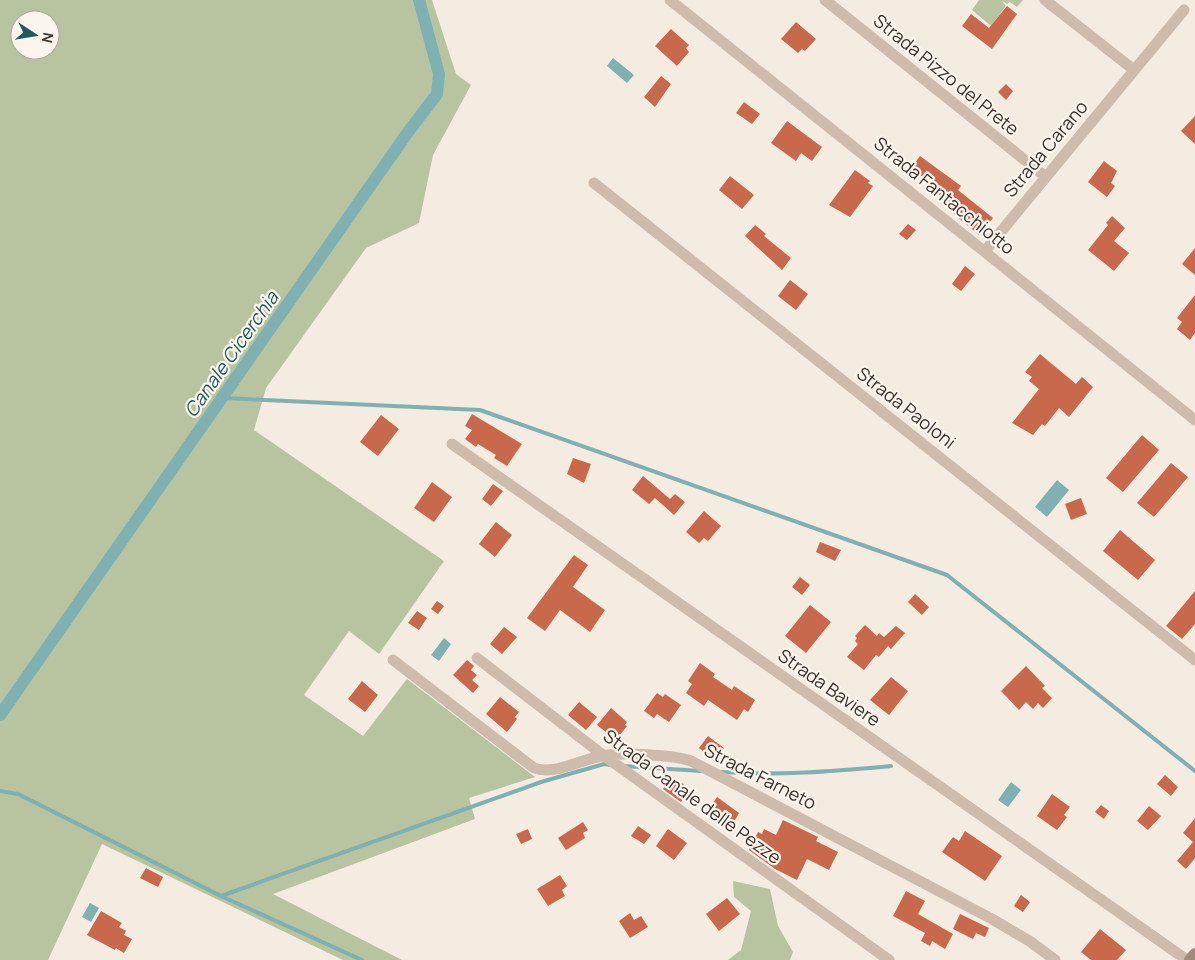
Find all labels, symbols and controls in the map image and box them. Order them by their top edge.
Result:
street label: Strada Pizzo del Prete [869,8,1024,140]
north arrow [10,10,60,60]
text: N [38,31,59,45]
street label: Strada Carano [998,95,1093,202]
street label: Strada Fantacchiotto [869,131,1020,259]
water label: Canale Cicerchia [178,285,285,422]
street label: Strada Paoloni [852,361,961,453]
street label: Strada Baviere [774,643,886,731]
street label: Strada Canale delle Pezze [599,723,786,869]
street label: Strada Farneto [700,738,820,815]

